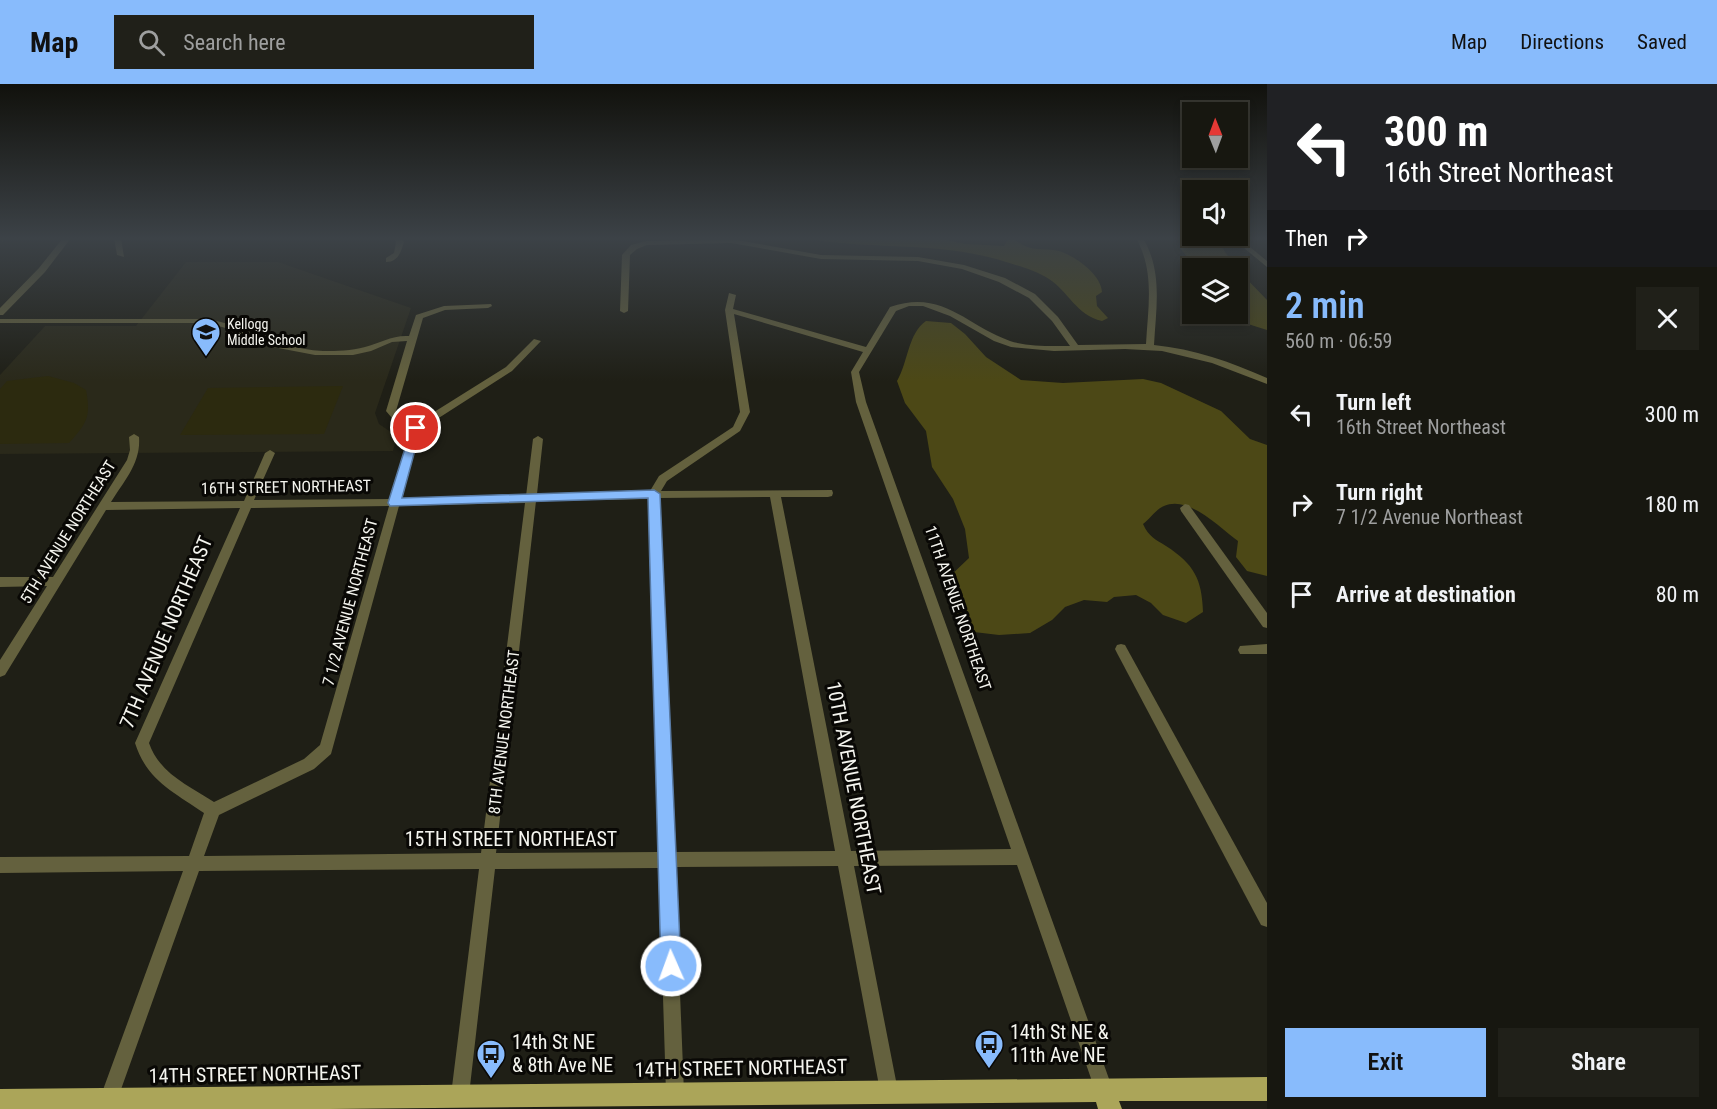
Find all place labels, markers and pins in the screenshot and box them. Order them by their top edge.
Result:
school or university icon: Kellogg Middle School [190,316,222,358]
place label: Kellogg Middle School [227,316,305,348]
pin [390,402,441,453]
place label: 14th St NE & 11th Ave NE [1010,1020,1109,1067]
bus stop icon: 14th St NE & 11th Ave NE [973,1028,1005,1070]
place label: 14th St NE & 8th Ave NE [512,1030,613,1077]
bus stop icon: 14th St NE & 8th Ave NE [475,1038,507,1080]

